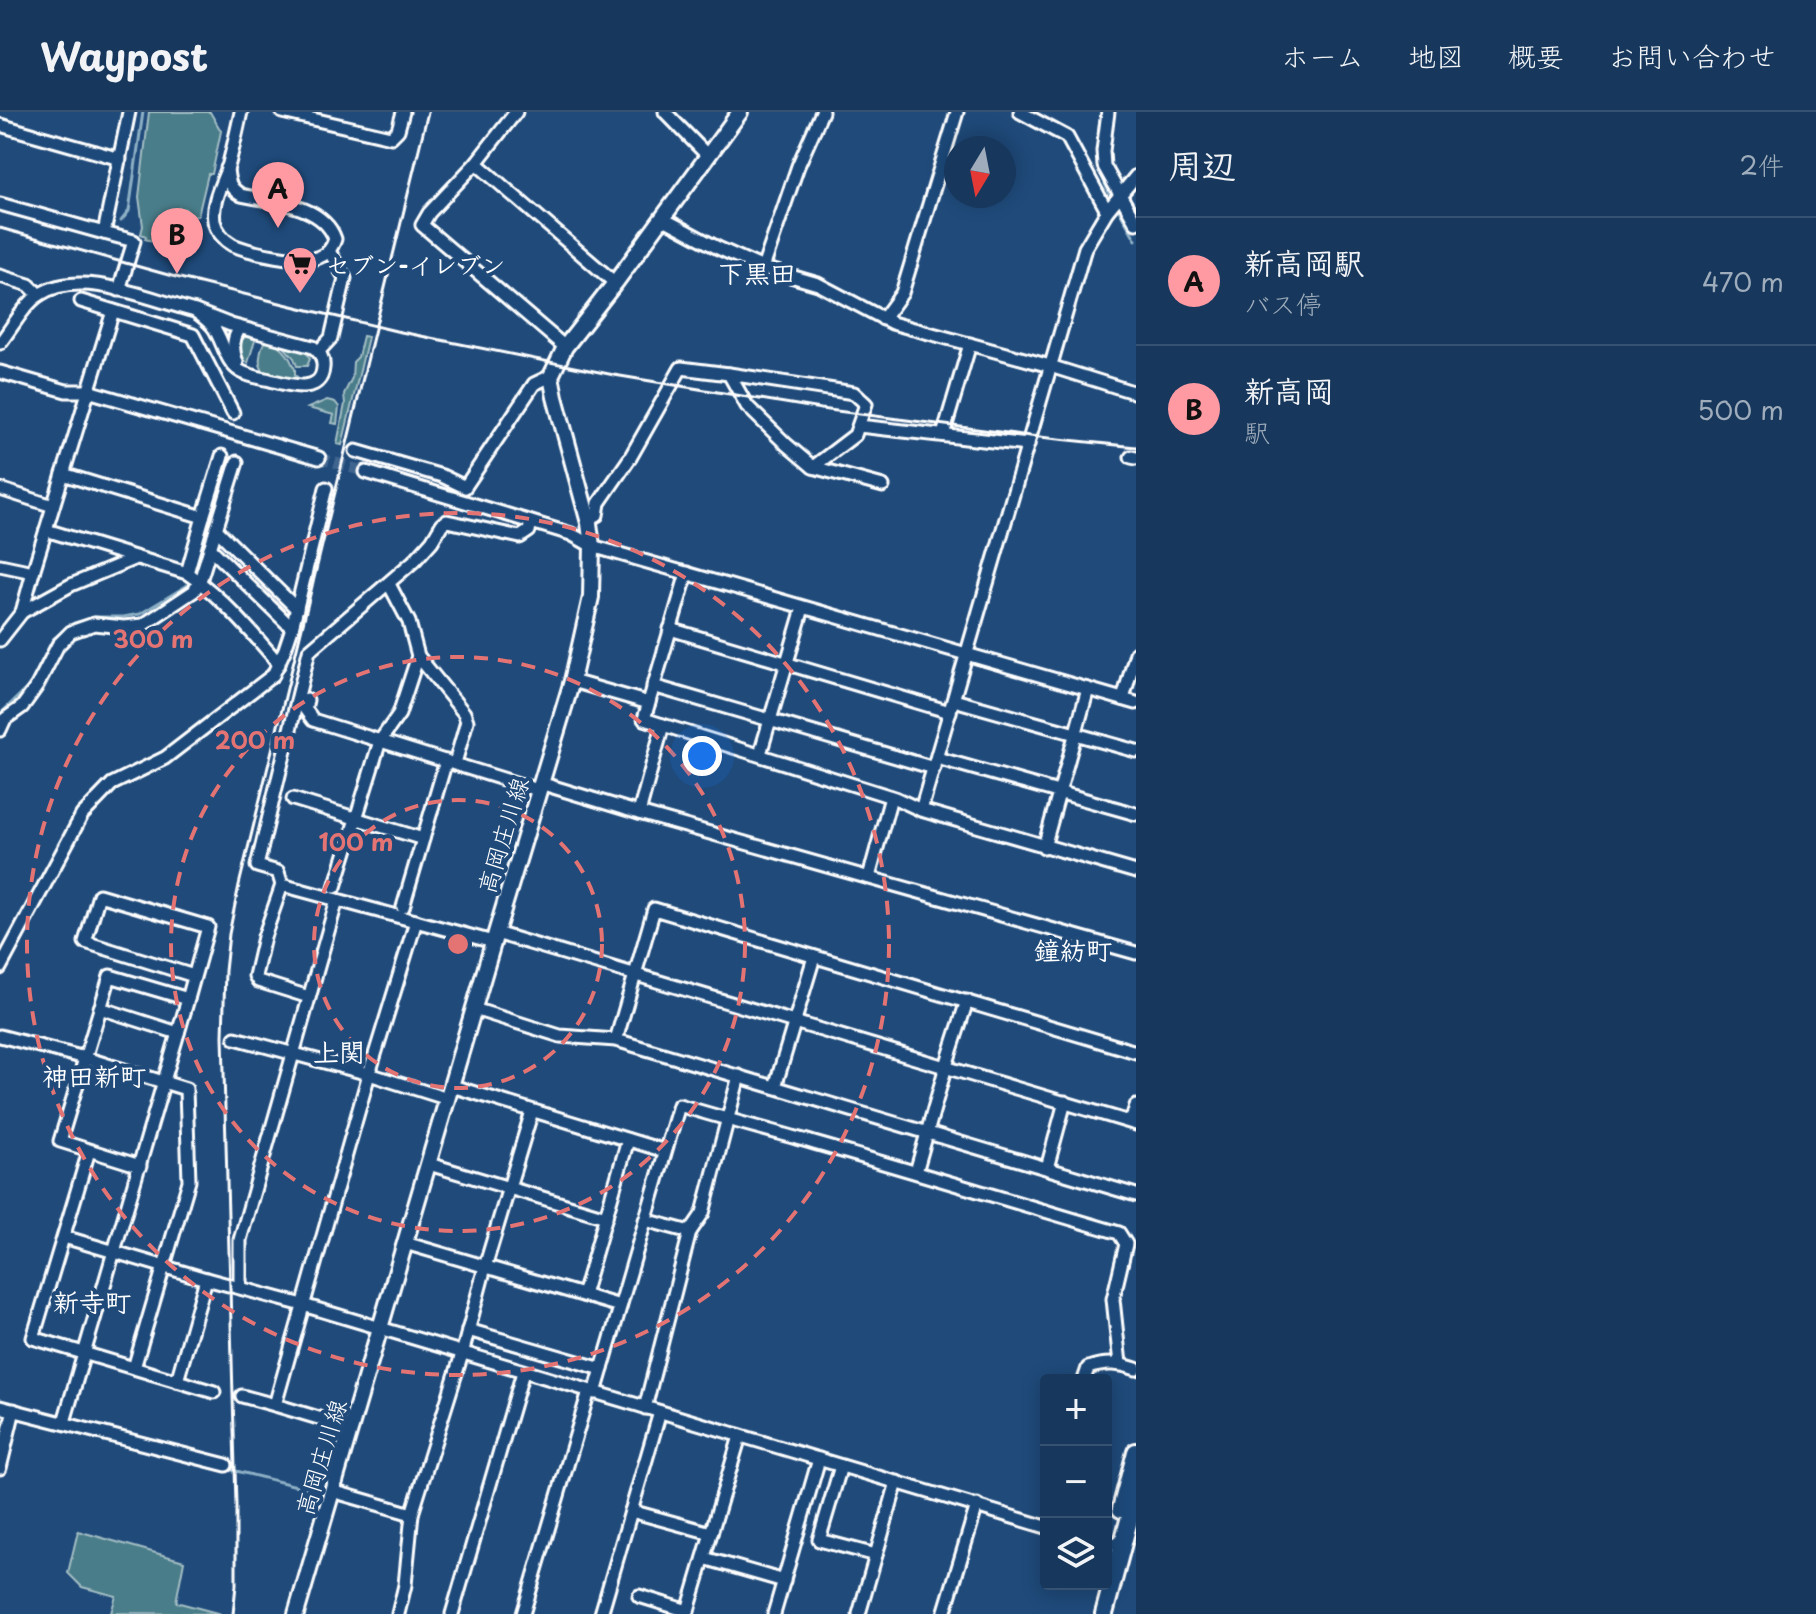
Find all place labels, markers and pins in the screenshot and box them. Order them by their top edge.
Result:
pin: A [252,162,304,228]
pin: B [151,208,203,274]
supermarket icon: セブン-イレブン [281,245,319,295]
place label: セブン-イレブン [326,246,505,282]
centre of rings [444,930,472,958]

